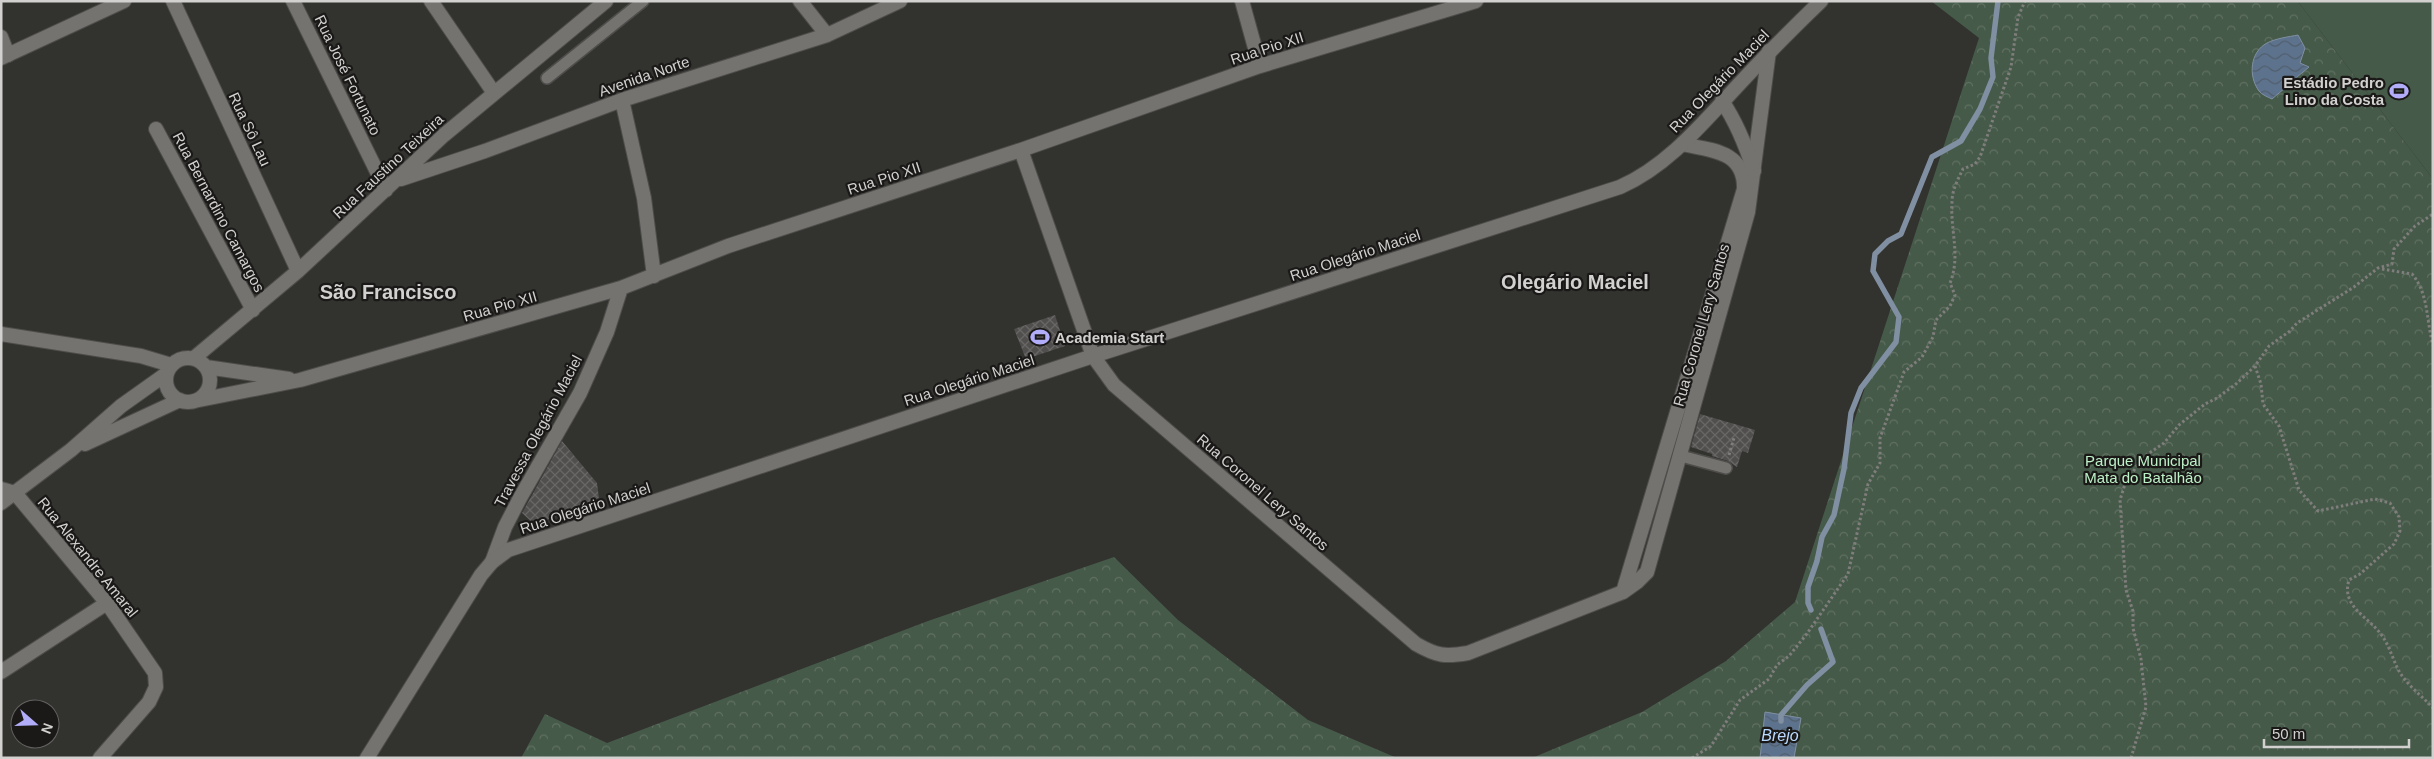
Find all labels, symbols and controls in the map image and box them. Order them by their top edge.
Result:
street label: Rua José Fortunato [311,12,385,138]
street label: Rua Olegário Maciel [1666,26,1772,136]
street label: Rua Pio XII [1228,28,1306,68]
street label: Avenida Norte [596,53,692,99]
place label: Estádio Pedro Lino da Costa [2283,74,2385,108]
sports icon: Estádio Pedro Lino da Costa [2388,80,2410,102]
street label: Rua Sô Lau [226,90,274,168]
street label: Rua Faustino Teixeira [329,110,447,222]
street label: Rua Bernardino Camargos [170,129,268,295]
street label: Rua Pio XII [845,158,923,198]
street label: Rua Olegário Maciel [1288,226,1422,284]
street label: Rua Coronel Lery Santos [1670,242,1732,408]
district label: Olegário Maciel [1501,271,1649,293]
district label: São Francisco [320,281,456,303]
street label: Rua Pio XII [461,287,539,325]
sports icon: Academia Start [1029,326,1051,348]
place label: Academia Start [1055,329,1164,346]
street label: Rua Olegário Maciel [902,351,1036,409]
street label: Travessa Olegário Maciel [491,352,585,510]
street label: Rua Coronel Lery Santos [1194,430,1332,554]
park label: Parque Municipal Mata do Batalhão [2084,452,2202,486]
street label: Rua Olegário Maciel [518,479,652,537]
street label: Rua Alexandre Amaral [34,494,142,620]
north arrow [10,699,60,749]
scale bar [2264,716,2409,748]
text: N [38,721,56,736]
text: 50 m [2272,725,2305,742]
water label: Brejo [1761,727,1799,744]

